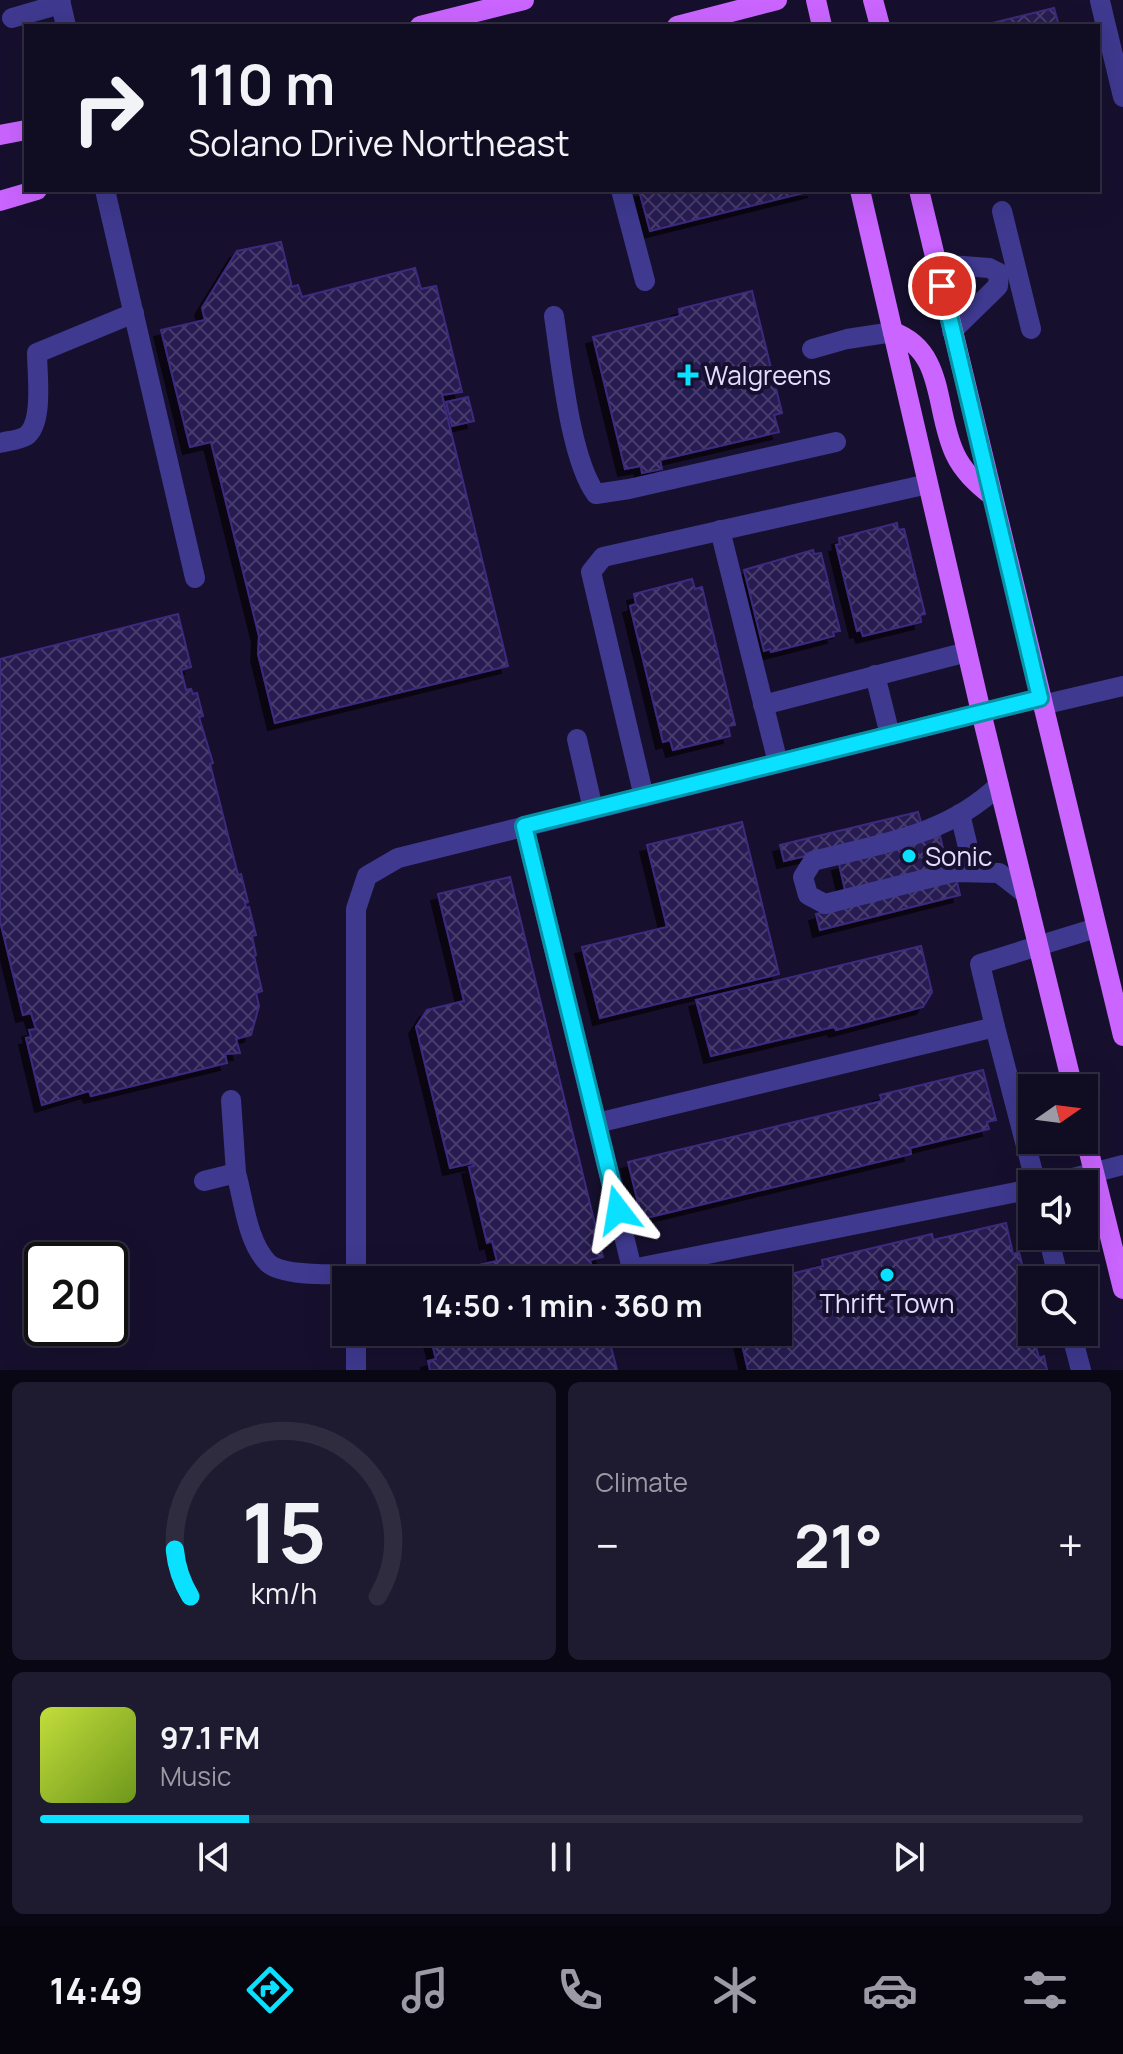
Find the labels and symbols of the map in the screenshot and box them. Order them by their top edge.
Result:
pin [908,252,976,320]
place label: Walgreens [704,357,831,393]
marker: Walgreens [679,366,697,384]
place label: Sonic [925,838,992,874]
marker: Sonic [900,847,918,865]
north arrow [1018,1074,1098,1154]
position arrow [576,1168,660,1252]
speed limit sign: 20 [24,1242,128,1346]
marker: Thrift Town [878,1266,896,1284]
place label: Thrift Town [820,1285,954,1321]

